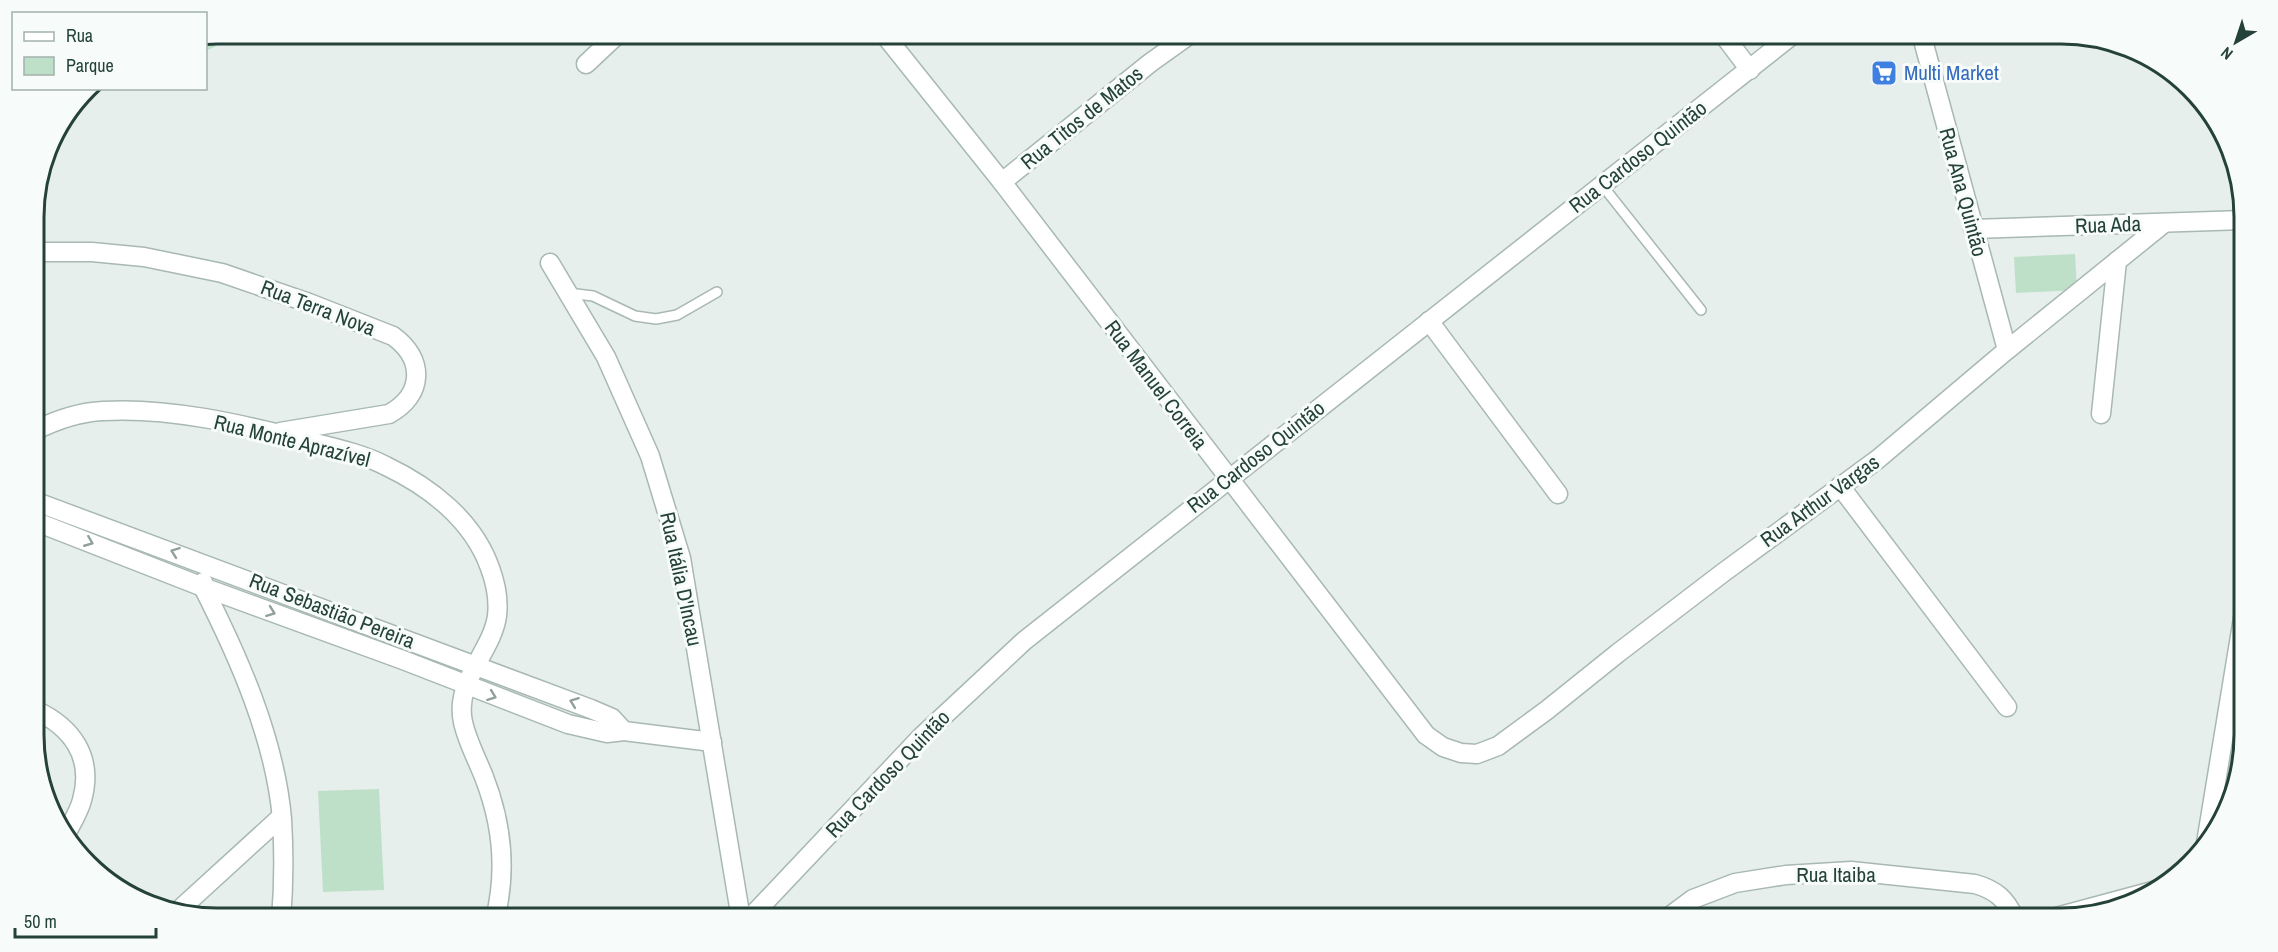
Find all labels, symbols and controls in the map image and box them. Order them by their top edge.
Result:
legend [12,12,207,90]
north arrow [2206,12,2266,72]
text: Rua [66,23,93,48]
text: N [2216,42,2237,65]
text: Parque [66,53,114,78]
supermarket icon: Multi Market [1869,58,1899,88]
place label: Multi Market [1904,58,1999,87]
street label: Rua Titos de Matos [1014,59,1149,176]
street label: Rua Cardoso Quintão [1563,94,1713,220]
street label: Rua Ana Quintão [1932,124,1995,259]
street label: Rua Ada [2074,209,2142,240]
street label: Rua Terra Nova [257,272,380,343]
street label: Rua Manuel Correia [1098,314,1215,456]
street label: Rua Cardoso Quintão [1181,394,1331,520]
street label: Rua Monte Aprazível [211,407,373,474]
street label: Rua Arthur Vargas [1754,448,1885,554]
street label: Rua Itália D'Incau [653,509,710,649]
one-way arrow [83,535,94,547]
one-way arrow [170,547,181,560]
street label: Rua Sebastião Pereira [245,566,420,656]
one-way arrow [265,605,276,617]
one-way arrow [486,689,497,701]
one-way arrow [569,697,580,709]
street label: Rua Cardoso Quintão [819,703,956,844]
street label: Rua Itaiba [1796,860,1876,889]
scale bar [15,901,156,939]
text: 50 m [24,909,57,934]

